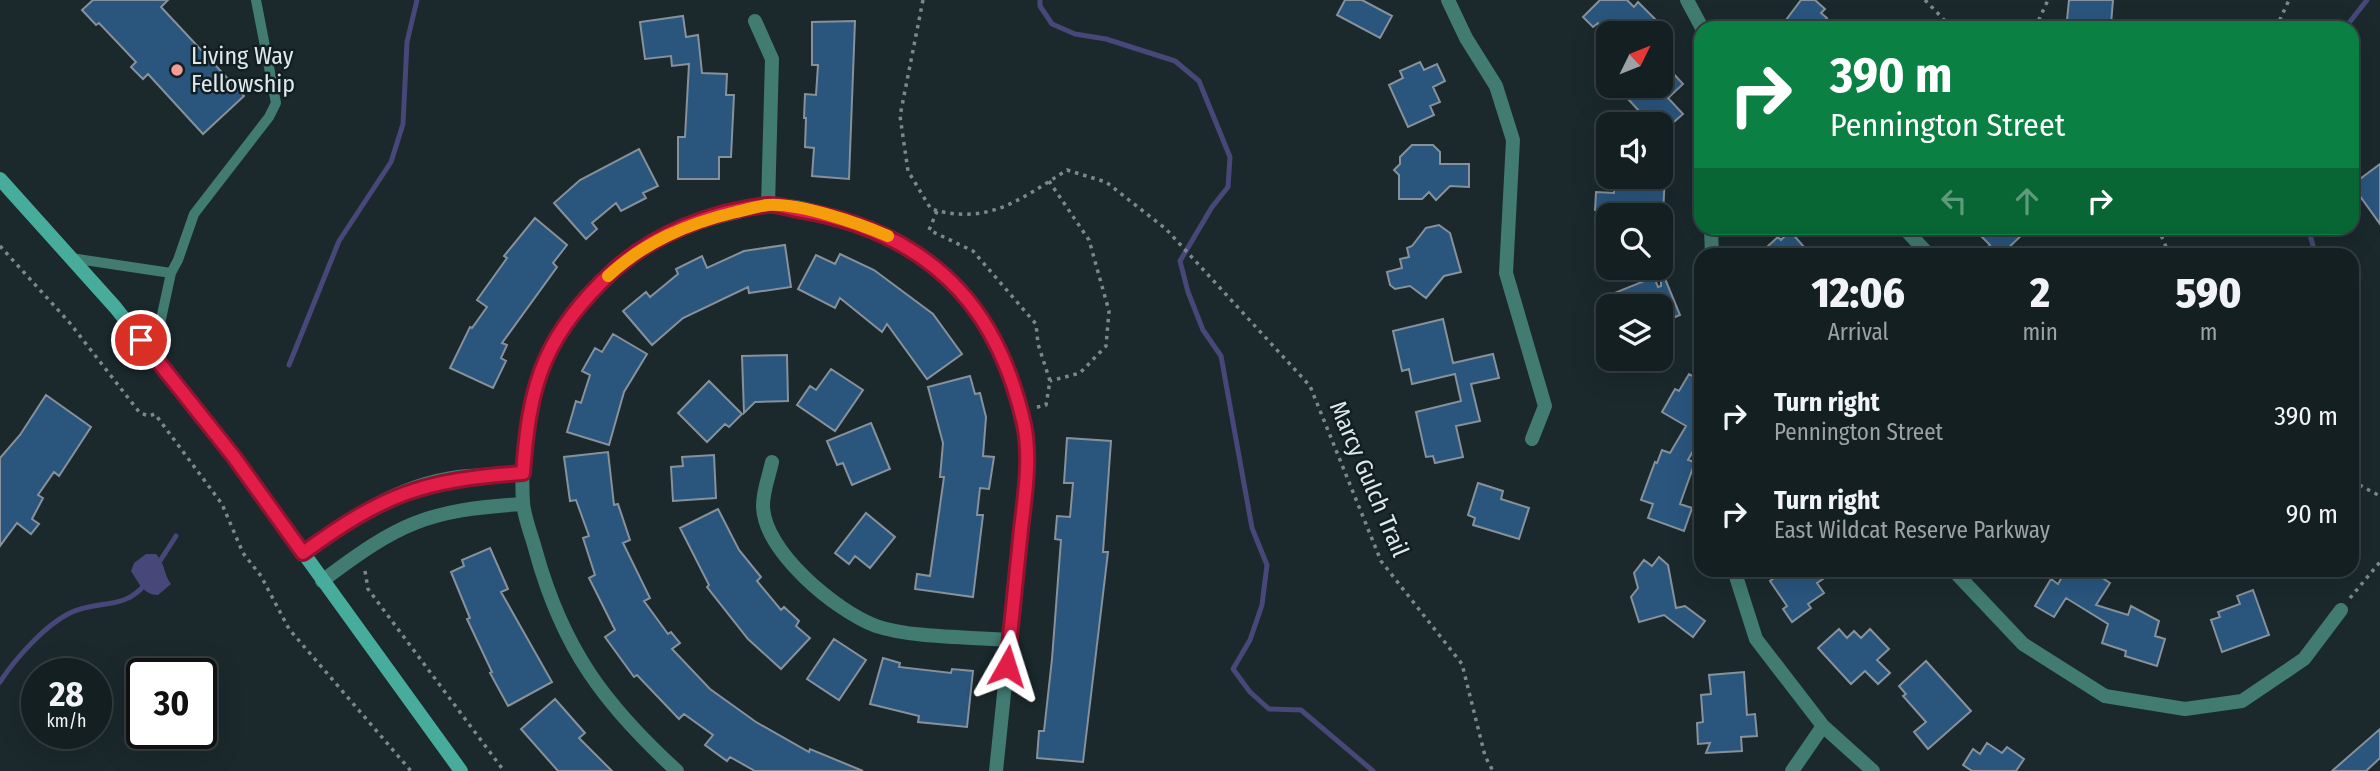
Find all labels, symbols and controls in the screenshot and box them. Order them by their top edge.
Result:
north arrow [1596,21,1673,98]
map controls [1596,21,1673,371]
place label: Living Way Fellowship [191,42,295,98]
text: 390 m [1830,46,1952,105]
icon: right [1715,49,1806,140]
marker: Living Way Fellowship [169,62,185,78]
text: Pennington Street [1830,106,2065,144]
button: sound [1596,112,1673,189]
icon: left [1935,182,1973,220]
icon: ahead [2008,182,2046,220]
icon: right [2081,182,2119,220]
button: search [1596,203,1673,280]
text: 12:06 [1812,268,1905,318]
text: 2 [2030,268,2050,318]
text: 590 [2176,268,2241,318]
button: layers [1596,294,1673,371]
pin [111,310,171,370]
text: Arrival [1828,318,1889,346]
text: min [2022,318,2058,346]
text: m [2200,318,2217,346]
icon: arrive [122,321,160,359]
text: Turn right [1774,387,1880,418]
street label: Marcy Gulch Trail [1324,397,1414,561]
icon: right [1715,397,1753,435]
text: 390 m [2274,401,2338,432]
text: Pennington Street [1774,418,1943,446]
text: Turn right [1774,485,1880,516]
icon: right [1715,495,1753,533]
text: 90 m [2286,499,2338,530]
text: East Wildcat Reserve Parkway [1774,516,2050,544]
position arrow [970,629,1044,703]
speed limit sign: 30 [126,658,217,749]
text: 28 [49,673,84,715]
text: km/h [46,710,87,732]

